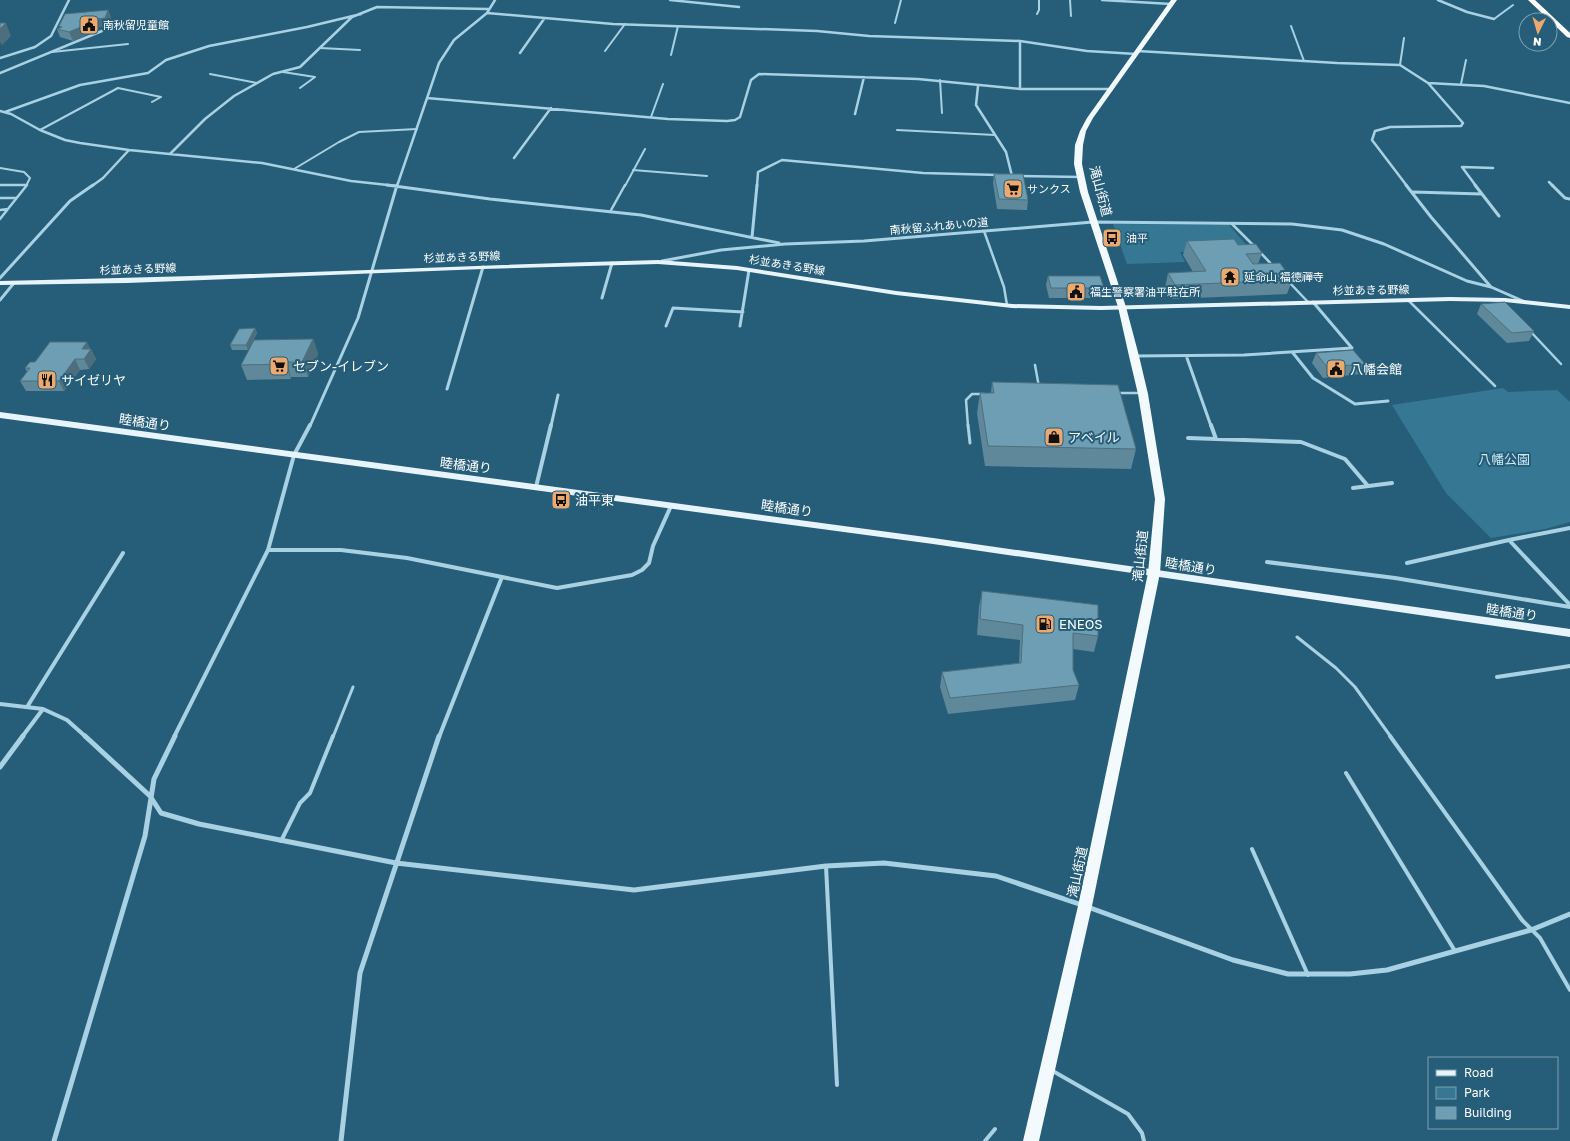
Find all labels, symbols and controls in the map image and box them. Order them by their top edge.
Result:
north arrow [1518,12,1558,52]
public building icon: 南秋留児童館 [78,14,100,36]
place label: 南秋留児童館 [103,18,169,31]
text: N [1532,36,1542,49]
street label: 滝山街道 [1087,164,1115,218]
supermarket icon: サンクス [1002,178,1024,200]
place label: サンクス [1027,182,1071,195]
street label: 南秋留ふれあいの道 [889,215,989,236]
bus stop icon: 油平 [1101,227,1123,249]
place label: 油平 [1126,231,1148,244]
street label: 杉並あきる野線 [423,249,501,264]
street label: 杉並あきる野線 [748,252,826,277]
street label: 杉並あきる野線 [99,261,177,276]
temple icon: 延命山 福德禪寺 [1219,266,1241,288]
place label: 延命山 福德禪寺 [1244,270,1324,283]
public building icon: 福生警察署油平駐在所 [1065,281,1087,303]
street label: 杉並あきる野線 [1332,282,1409,297]
place label: 福生警察署油平駐在所 [1090,285,1201,298]
supermarket icon: セブン-イレブン [268,355,290,377]
place label: セブン-イレブン [293,358,389,374]
public building icon: 八幡会館 [1325,358,1347,380]
place label: 八幡会館 [1350,361,1402,377]
restaurant icon: サイゼリヤ [36,369,58,391]
place label: サイゼリヤ [61,372,126,388]
street label: 睦橋通り [118,410,172,434]
shop icon: アベイル [1043,426,1065,448]
place label: アベイル [1068,429,1120,445]
park label: 八幡公園 [1478,451,1530,467]
street label: 睦橋通り [439,454,493,476]
bus stop icon: 油平東 [550,489,572,511]
place label: 油平東 [575,492,614,508]
street label: 睦橋通り [760,496,814,520]
street label: 滝山街道 [1129,529,1151,583]
street label: 睦橋通り [1164,554,1218,578]
street label: 睦橋通り [1485,600,1539,624]
fuel station icon: ENEOS [1034,613,1056,635]
place label: ENEOS [1059,616,1103,632]
street label: 滝山街道 [1064,845,1090,899]
legend [1428,1057,1558,1129]
text: Road [1464,1065,1493,1080]
text: Park [1464,1085,1490,1100]
text: Building [1464,1105,1512,1120]

